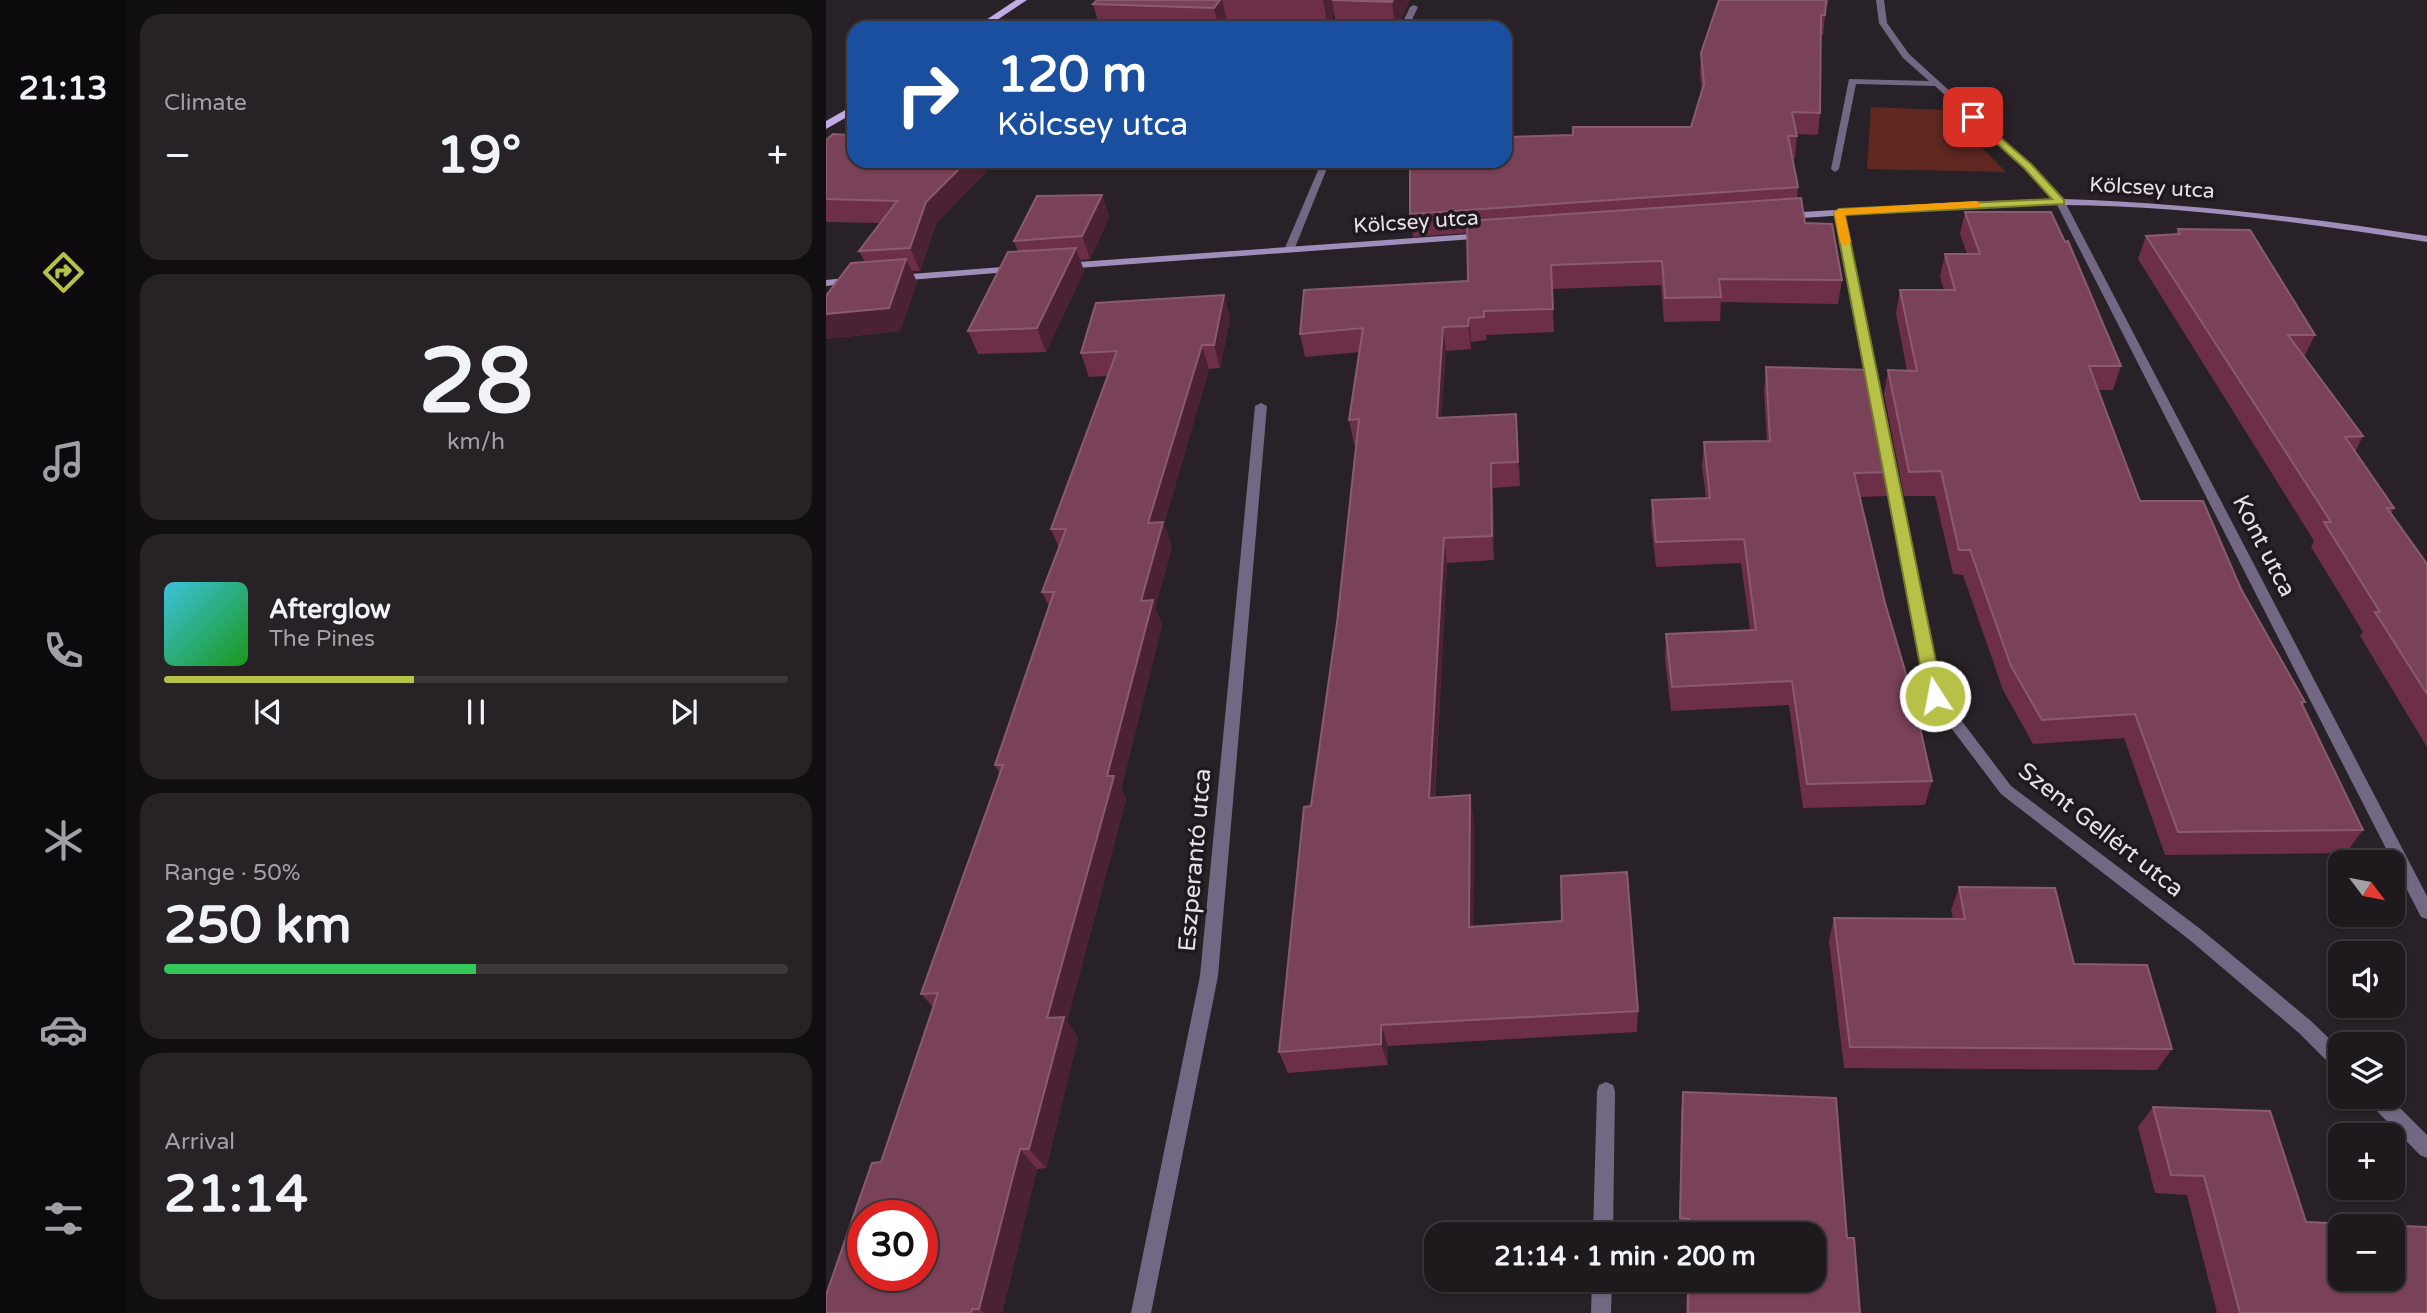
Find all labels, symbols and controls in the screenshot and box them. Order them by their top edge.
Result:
text: 120 m [997,46,1147,105]
icon: right [882,49,973,140]
text: 21:13 [19,70,107,108]
pin [1943,87,2003,147]
text: Climate [164,89,247,117]
icon: arrive [1954,98,1992,136]
text: Kölcsey utca [997,106,1188,144]
text: 19° [436,124,521,187]
text: − [164,133,191,179]
text: + [767,133,788,179]
street label: Kölcsey utca [2089,172,2215,204]
street label: Kölcsey utca [1353,205,1479,239]
icon: directions [39,248,88,297]
text: 28 [419,327,533,437]
text: km/h [447,428,505,456]
icon: music [39,437,88,486]
street label: Kont utca [2226,490,2302,602]
text: Afterglow [269,594,391,625]
text: The Pines [269,625,375,653]
icon: phone [39,626,88,675]
position arrow [1898,659,1972,733]
icon: previous [249,693,287,731]
icon: pause [457,693,495,731]
icon: next [665,693,703,731]
street label: Szent Gellért utca [2013,756,2189,904]
street label: Eszperantó utca [1173,767,1217,953]
icon: climate [39,816,88,865]
north arrow [2328,850,2404,928]
map controls [2328,850,2405,1291]
text: Range · 50% [164,859,300,887]
text: 250 km [164,894,352,957]
button: sound [2328,941,2405,1018]
icon: car [39,1005,88,1054]
button: layers [2328,1032,2405,1109]
button: + [2328,1123,2405,1200]
text: Arrival [164,1128,235,1156]
text: 21:14 [164,1163,308,1226]
icon: filters [39,1194,88,1243]
speed limit sign: 30 [847,1200,938,1291]
button: − [2328,1214,2405,1291]
text: 21:14 · 1 min · 200 m [1494,1241,1756,1272]

